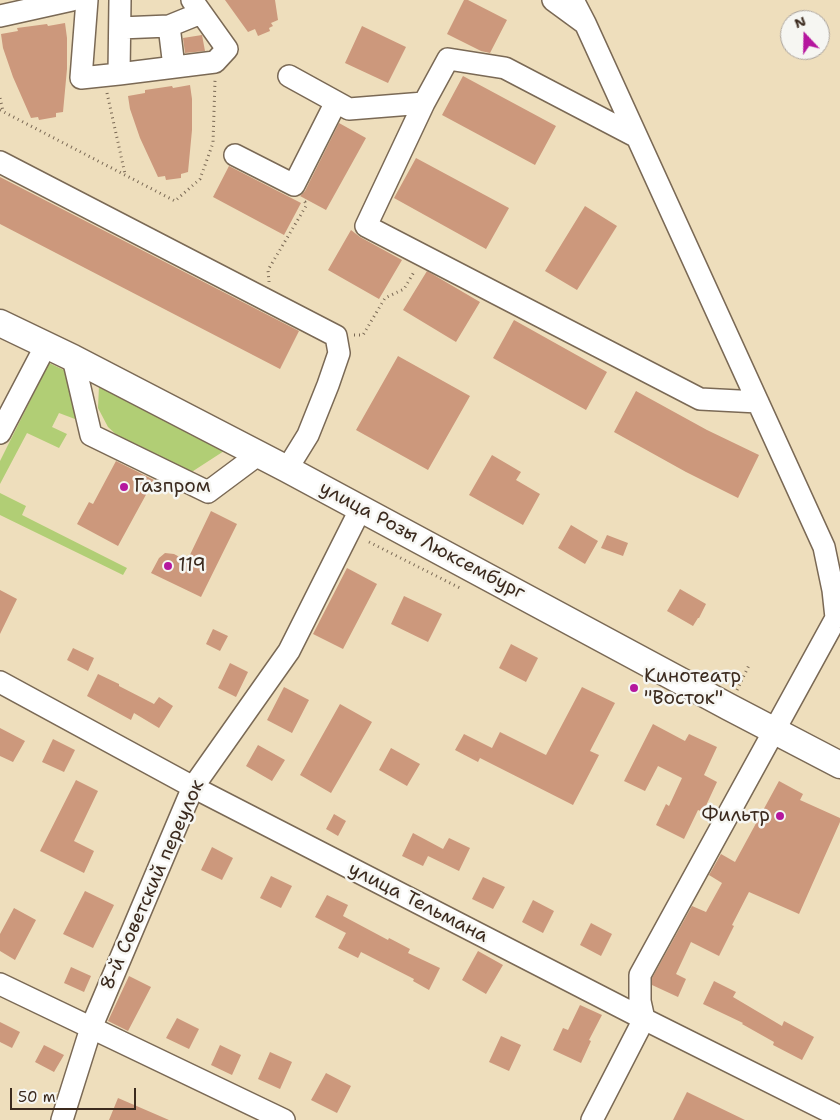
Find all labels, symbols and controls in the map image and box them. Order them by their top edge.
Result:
north arrow [780,10,830,60]
text: N [792,12,808,32]
place label: Газпром [134,476,211,498]
street label: улица Розы Люксембург [315,477,529,605]
marker: Газпром [118,481,130,493]
place label: 119 [178,555,206,577]
marker: 119 [162,560,174,572]
place label: Кинотеатр "Восток" [644,666,741,710]
marker: Кинотеатр "Восток" [628,682,640,694]
street label: 8-й Советский переулок [96,776,210,994]
place label: Фильтр [702,805,770,827]
marker: Фильтр [774,810,786,822]
street label: улица Тельмана [344,858,492,948]
scale bar [12,1078,139,1110]
text: 50 m [18,1087,56,1107]

